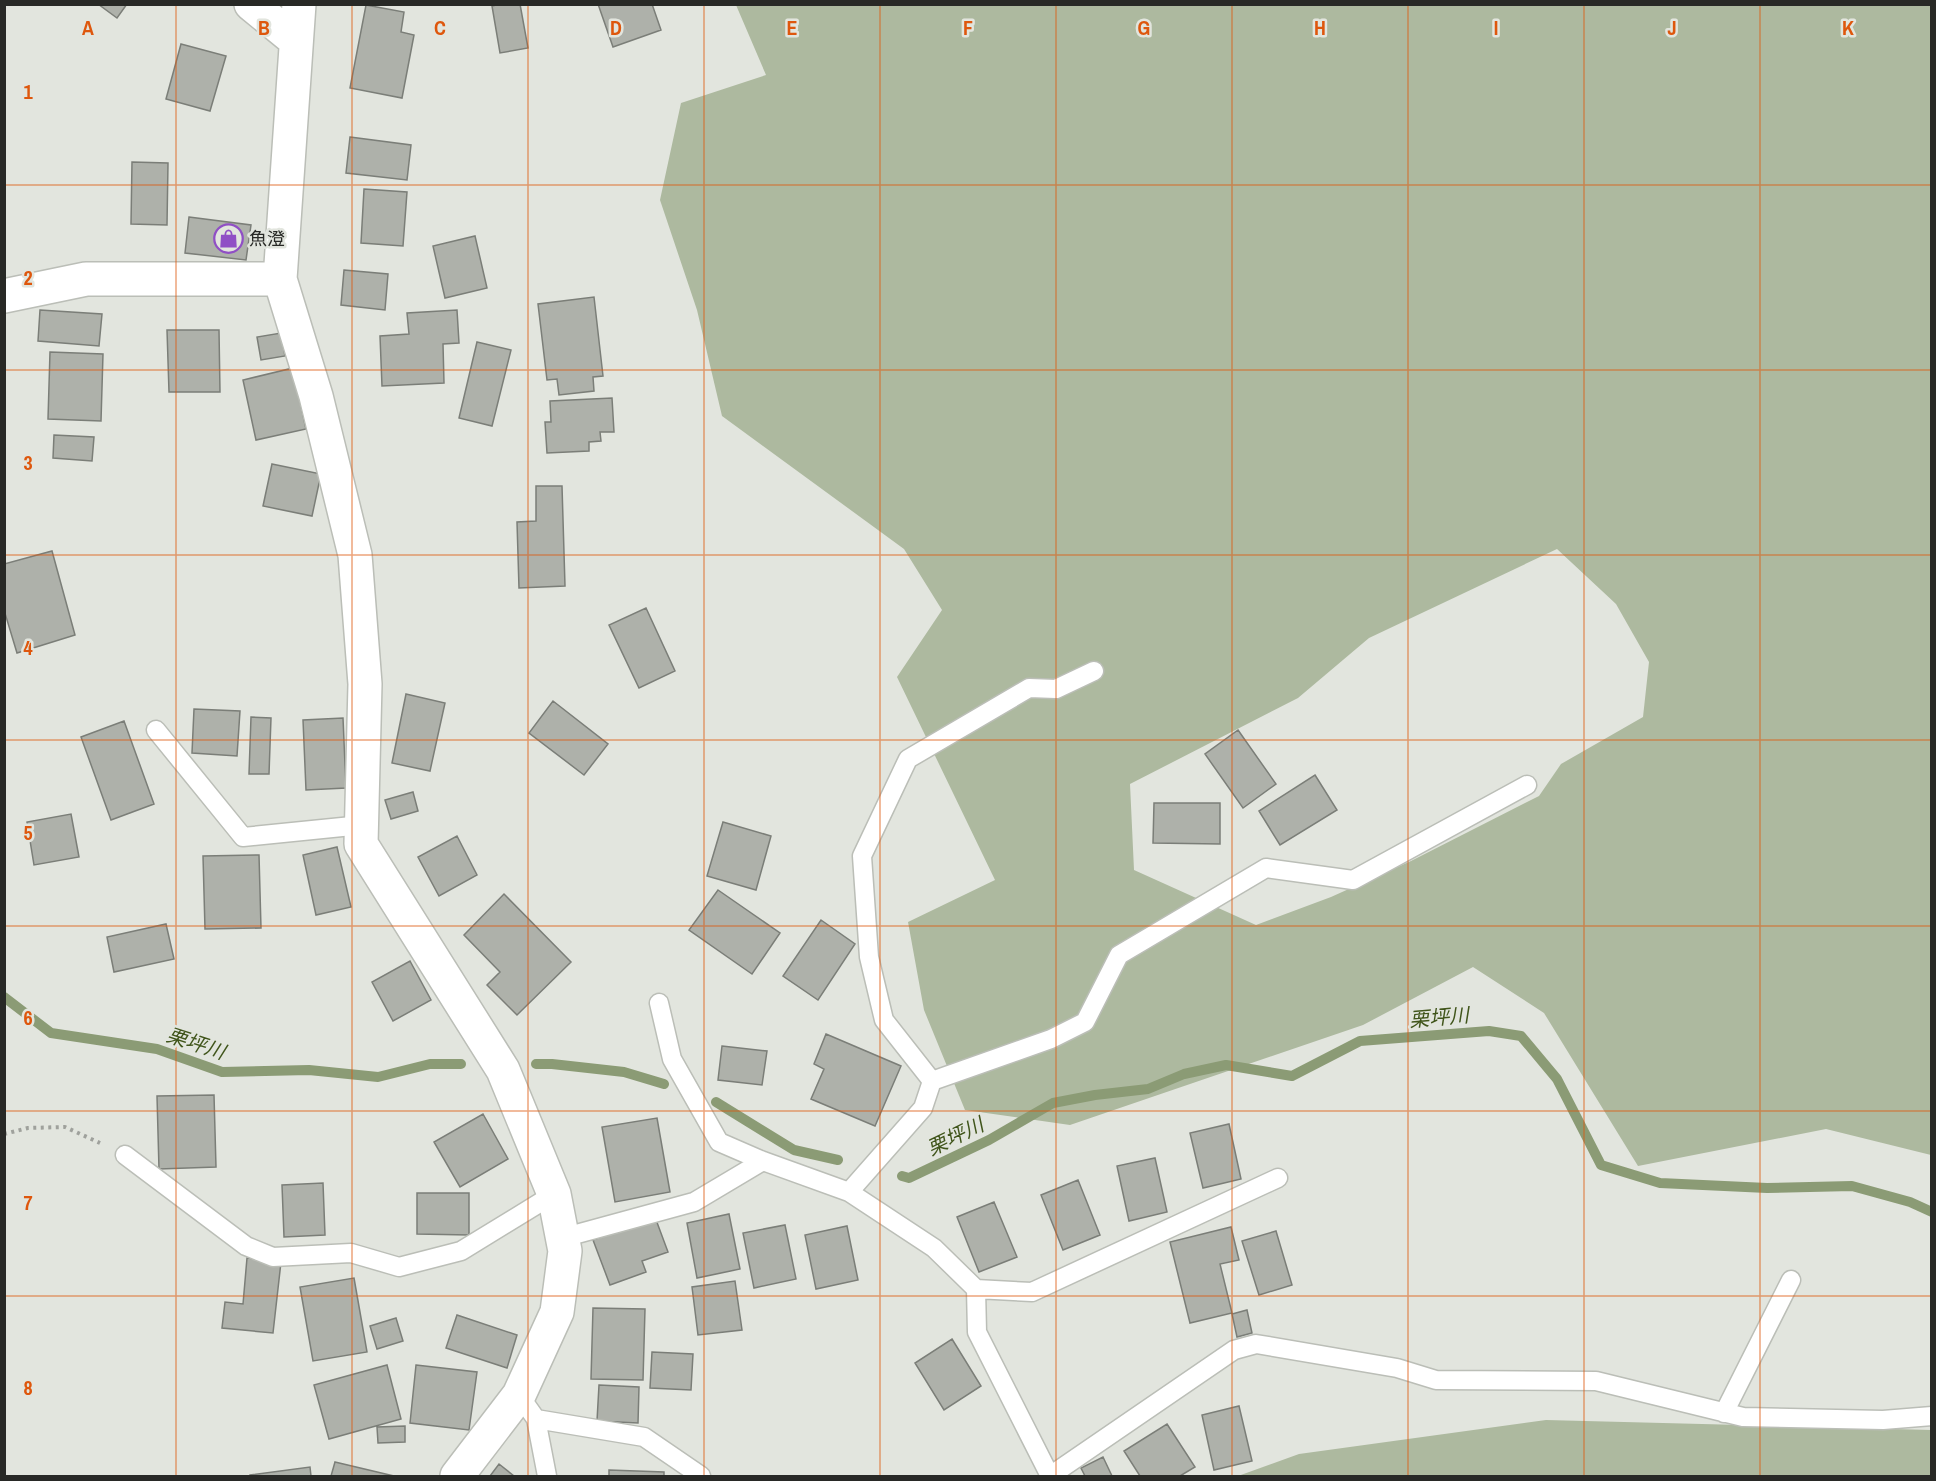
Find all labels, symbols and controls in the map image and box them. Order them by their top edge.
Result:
text: A [82,14,94,41]
text: B [258,14,270,41]
text: C [434,14,446,41]
text: D [610,14,622,41]
text: E [787,14,798,41]
text: F [963,14,973,41]
text: G [1138,14,1150,41]
text: H [1314,14,1326,41]
text: I [1494,14,1498,41]
text: J [1667,14,1677,41]
text: K [1842,14,1854,41]
text: 1 [23,78,33,105]
shop icon: 魚澄 [212,222,244,254]
place label: 魚澄 [249,226,285,251]
text: 2 [23,264,33,291]
text: 3 [23,449,33,476]
text: 4 [23,634,33,661]
text: 5 [23,819,33,846]
water label: 栗坪川 [1408,1001,1472,1033]
text: 6 [23,1004,33,1031]
water label: 栗坪川 [163,1021,231,1066]
water label: 栗坪川 [922,1110,990,1161]
text: 7 [23,1189,33,1216]
text: 8 [23,1374,33,1401]

